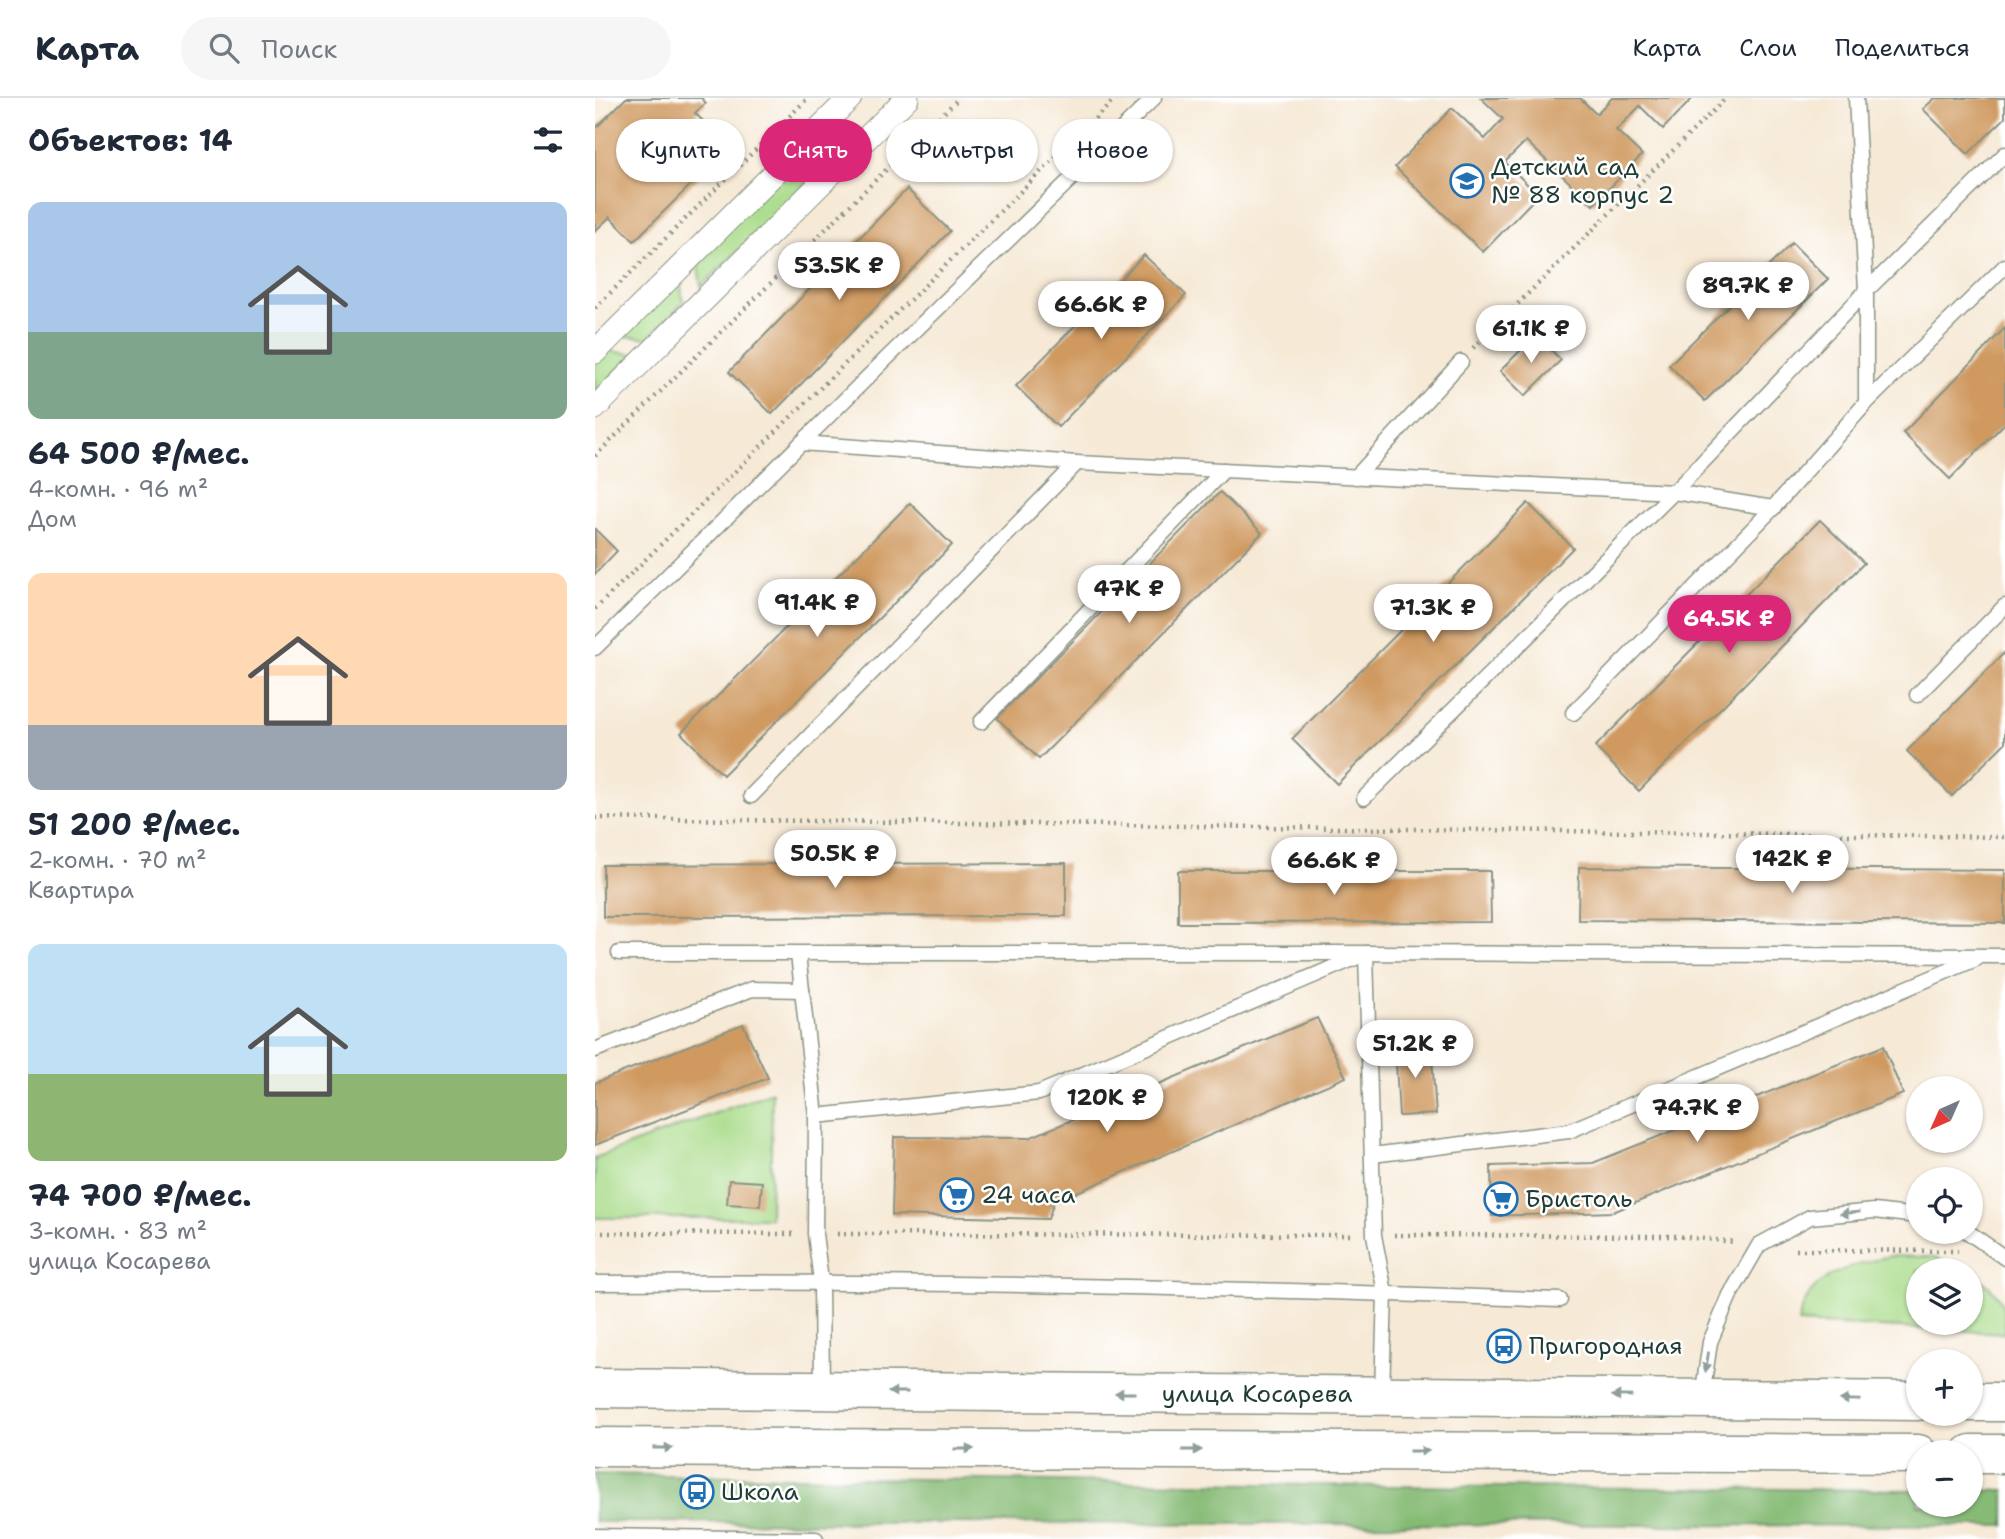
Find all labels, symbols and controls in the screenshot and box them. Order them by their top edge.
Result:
search box [181,17,671,80]
text: Карта [35,26,139,71]
icon: search [205,29,243,67]
text: Поиск [261,31,337,66]
text: Карта [1633,32,1701,64]
text: Слои [1739,32,1797,64]
text: Поделиться [1835,32,1970,64]
chip: Купить [616,119,745,182]
chip: Снять [759,119,872,182]
chip: Фильтры [886,119,1038,182]
chip: Новое [1052,119,1173,182]
text: Объектов: 14 [28,120,233,161]
icon: filters [529,121,567,159]
place label: Детский сад № 88 корпус 2 [1491,151,1674,211]
school or university icon: Детский сад № 88 корпус 2 [1448,162,1486,200]
pin: 53.5K ₽ [774,242,904,302]
icon: home [235,247,361,373]
text: 53.5K ₽ [794,250,884,280]
pin: 89.7K ₽ [1683,262,1813,322]
text: 89.7K ₽ [1702,270,1794,300]
pin: 66.6K ₽ [1036,282,1166,341]
text: 66.6K ₽ [1054,289,1148,319]
pin: 61.1K ₽ [1466,306,1596,365]
text: 61.1K ₽ [1492,313,1570,343]
text: 64 500 ₽/мес. [28,433,250,474]
text: 4-комн. · 96 m² [28,474,208,504]
text: Дом [28,504,77,534]
pin: 47K ₽ [1080,566,1178,625]
text: 47K ₽ [1094,573,1164,603]
pin: 91.4K ₽ [752,580,882,639]
pin: 71.3K ₽ [1368,584,1498,644]
text: 91.4K ₽ [774,587,860,617]
text: 71.3K ₽ [1390,592,1476,622]
pin: 64.5K ₽ [1664,596,1794,655]
text: 64.5K ₽ [1683,603,1775,633]
icon: home [235,618,361,744]
text: 51 200 ₽/мес. [28,804,241,845]
pin: 50.5K ₽ [770,830,900,890]
pin: 142K ₽ [1735,836,1849,895]
text: 50.5K ₽ [790,838,880,868]
pin: 66.6K ₽ [1269,838,1399,897]
text: 142K ₽ [1752,843,1832,873]
text: 2-комн. · 70 m² [28,845,207,875]
text: 66.6K ₽ [1287,845,1381,875]
text: Квартира [28,875,134,905]
icon: home [235,989,361,1115]
pin: 51.2K ₽ [1350,1020,1480,1080]
text: 51.2K ₽ [1372,1028,1458,1058]
pin: 120K ₽ [1050,1074,1164,1134]
north arrow [1906,1076,1983,1153]
map controls [1906,1076,1983,1517]
text: 120K ₽ [1066,1082,1148,1112]
pin: 74.7K ₽ [1632,1084,1762,1144]
text: 74.7K ₽ [1652,1092,1742,1122]
button: locate [1906,1167,1983,1244]
text: 74 700 ₽/мес. [28,1175,252,1216]
supermarket icon: 24 часа [938,1176,976,1214]
place label: 24 часа [981,1179,1075,1211]
supermarket icon: Бристоль [1482,1180,1520,1218]
place label: Бристоль [1525,1183,1632,1215]
one-way arrow [1839,1208,1861,1219]
text: 3-комн. · 83 m² [28,1216,207,1246]
text: улица Косарева [28,1246,211,1276]
button: layers [1906,1258,1983,1335]
bus stop icon: Пригородная [1485,1327,1523,1365]
place label: Пригородная [1529,1330,1683,1362]
button: + [1906,1349,1983,1426]
one-way arrow [1701,1351,1712,1373]
street label: улица Косарева [1162,1378,1352,1410]
one-way arrow [887,1386,909,1398]
one-way arrow [1114,1387,1136,1399]
one-way arrow [1611,1391,1633,1402]
one-way arrow [1839,1394,1861,1406]
button: − [1906,1440,1983,1517]
one-way arrow [652,1442,674,1454]
one-way arrow [953,1443,975,1455]
one-way arrow [1181,1444,1203,1456]
one-way arrow [1408,1445,1430,1457]
bus stop icon: Школа [678,1473,716,1511]
place label: Школа [721,1476,799,1508]

